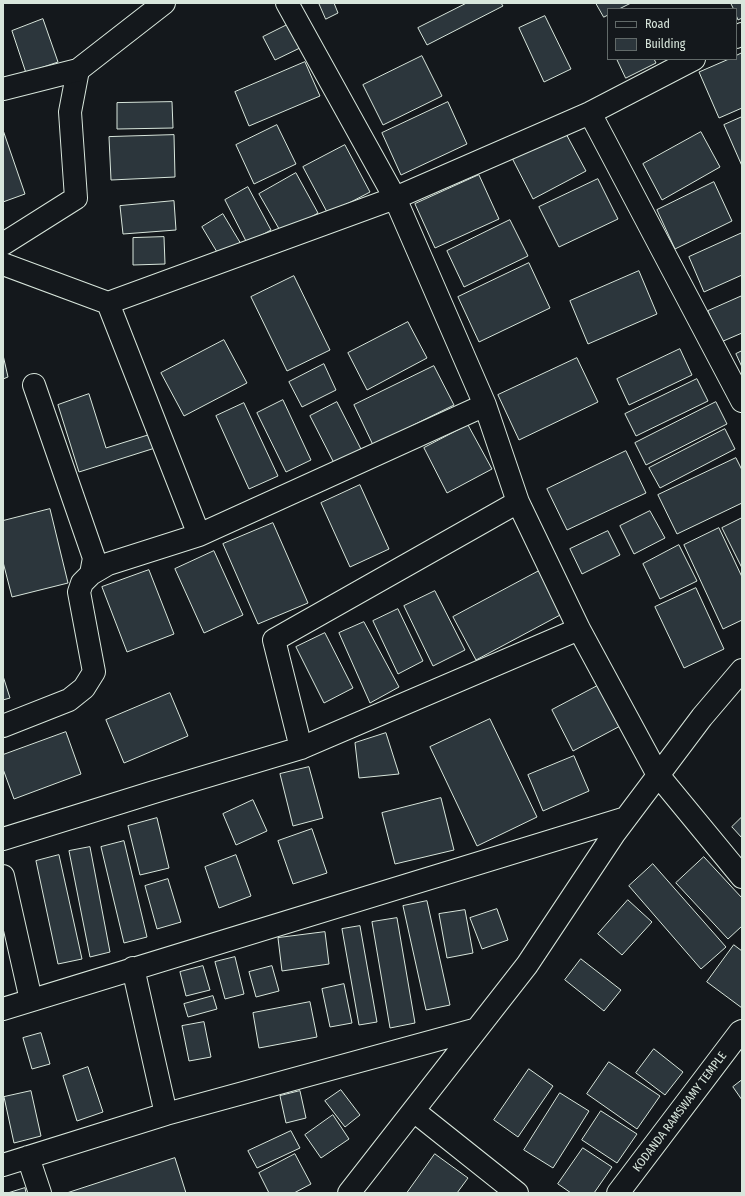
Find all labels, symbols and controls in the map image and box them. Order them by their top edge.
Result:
legend [607,8,737,60]
text: Road [645,17,670,31]
text: Building [645,37,685,51]
street label: KODANDA RAMSWAMY TEMPLE [630,1049,730,1175]

